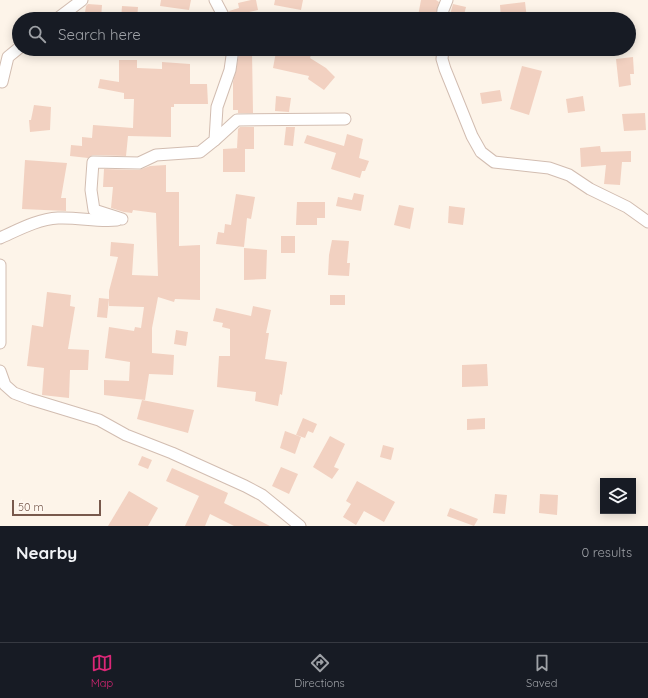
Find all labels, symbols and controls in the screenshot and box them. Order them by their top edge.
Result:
search box [12,12,636,56]
icon: search [26,23,48,45]
text: Search here [58,25,141,44]
map controls [600,478,636,514]
button: layers [600,478,636,514]
scale bar [12,498,101,517]
text: 50 m [18,500,44,514]
text: Nearby [16,542,77,563]
text: 0 results [581,544,632,560]
tab: Map [91,652,113,690]
tab: Directions [294,652,345,690]
tab: Saved [526,652,557,690]

